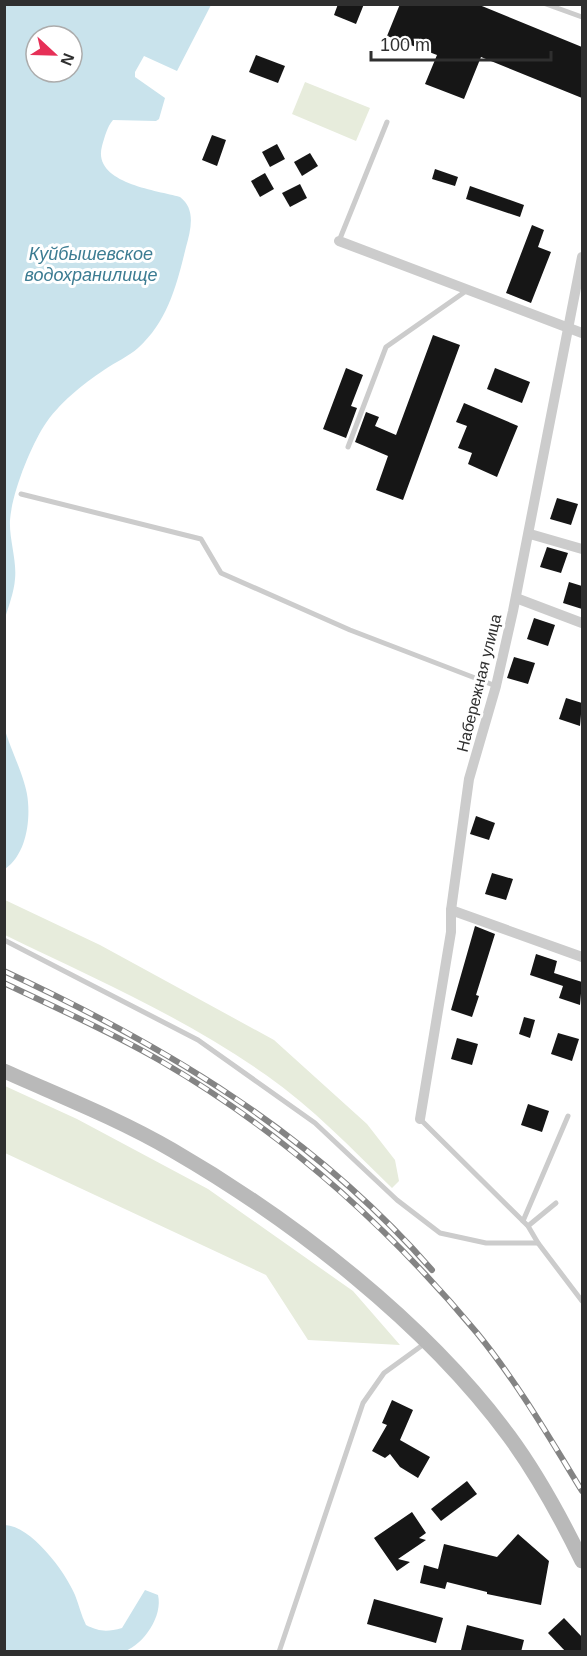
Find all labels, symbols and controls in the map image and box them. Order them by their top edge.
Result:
north arrow [24,24,84,84]
scale bar [371,24,551,62]
text: 100 m [380,35,430,55]
text: N [57,51,77,68]
water label: Куйбышевское водохранилище [24,244,158,285]
street label: Набережная улица [454,612,504,754]

